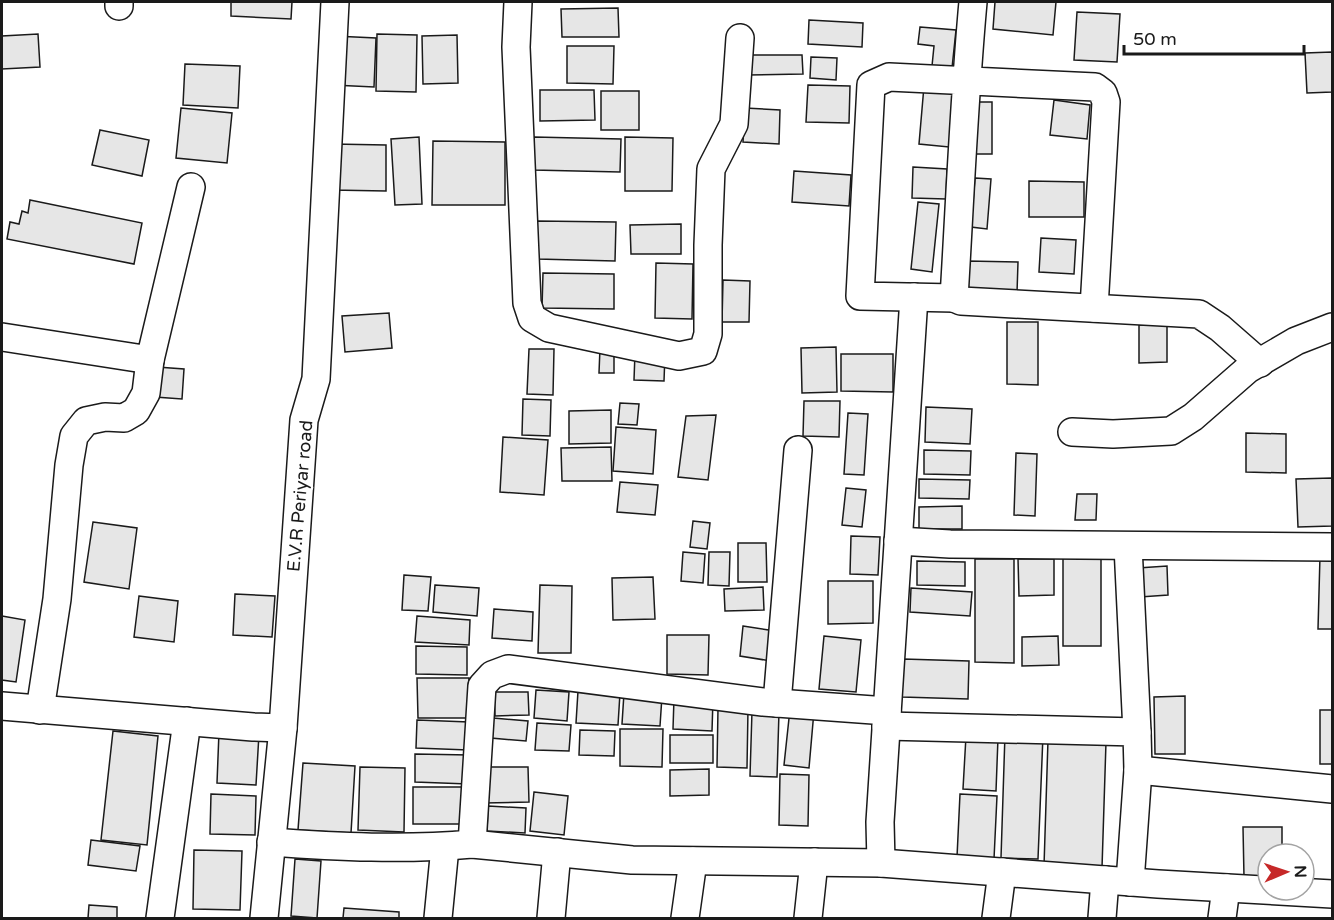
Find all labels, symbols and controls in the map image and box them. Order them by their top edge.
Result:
scale bar [1124,18,1304,56]
text: 50 m [1133,28,1177,50]
street label: E.V.R Periyar road [282,419,318,573]
north arrow [1256,842,1316,902]
text: N [1290,865,1310,878]

